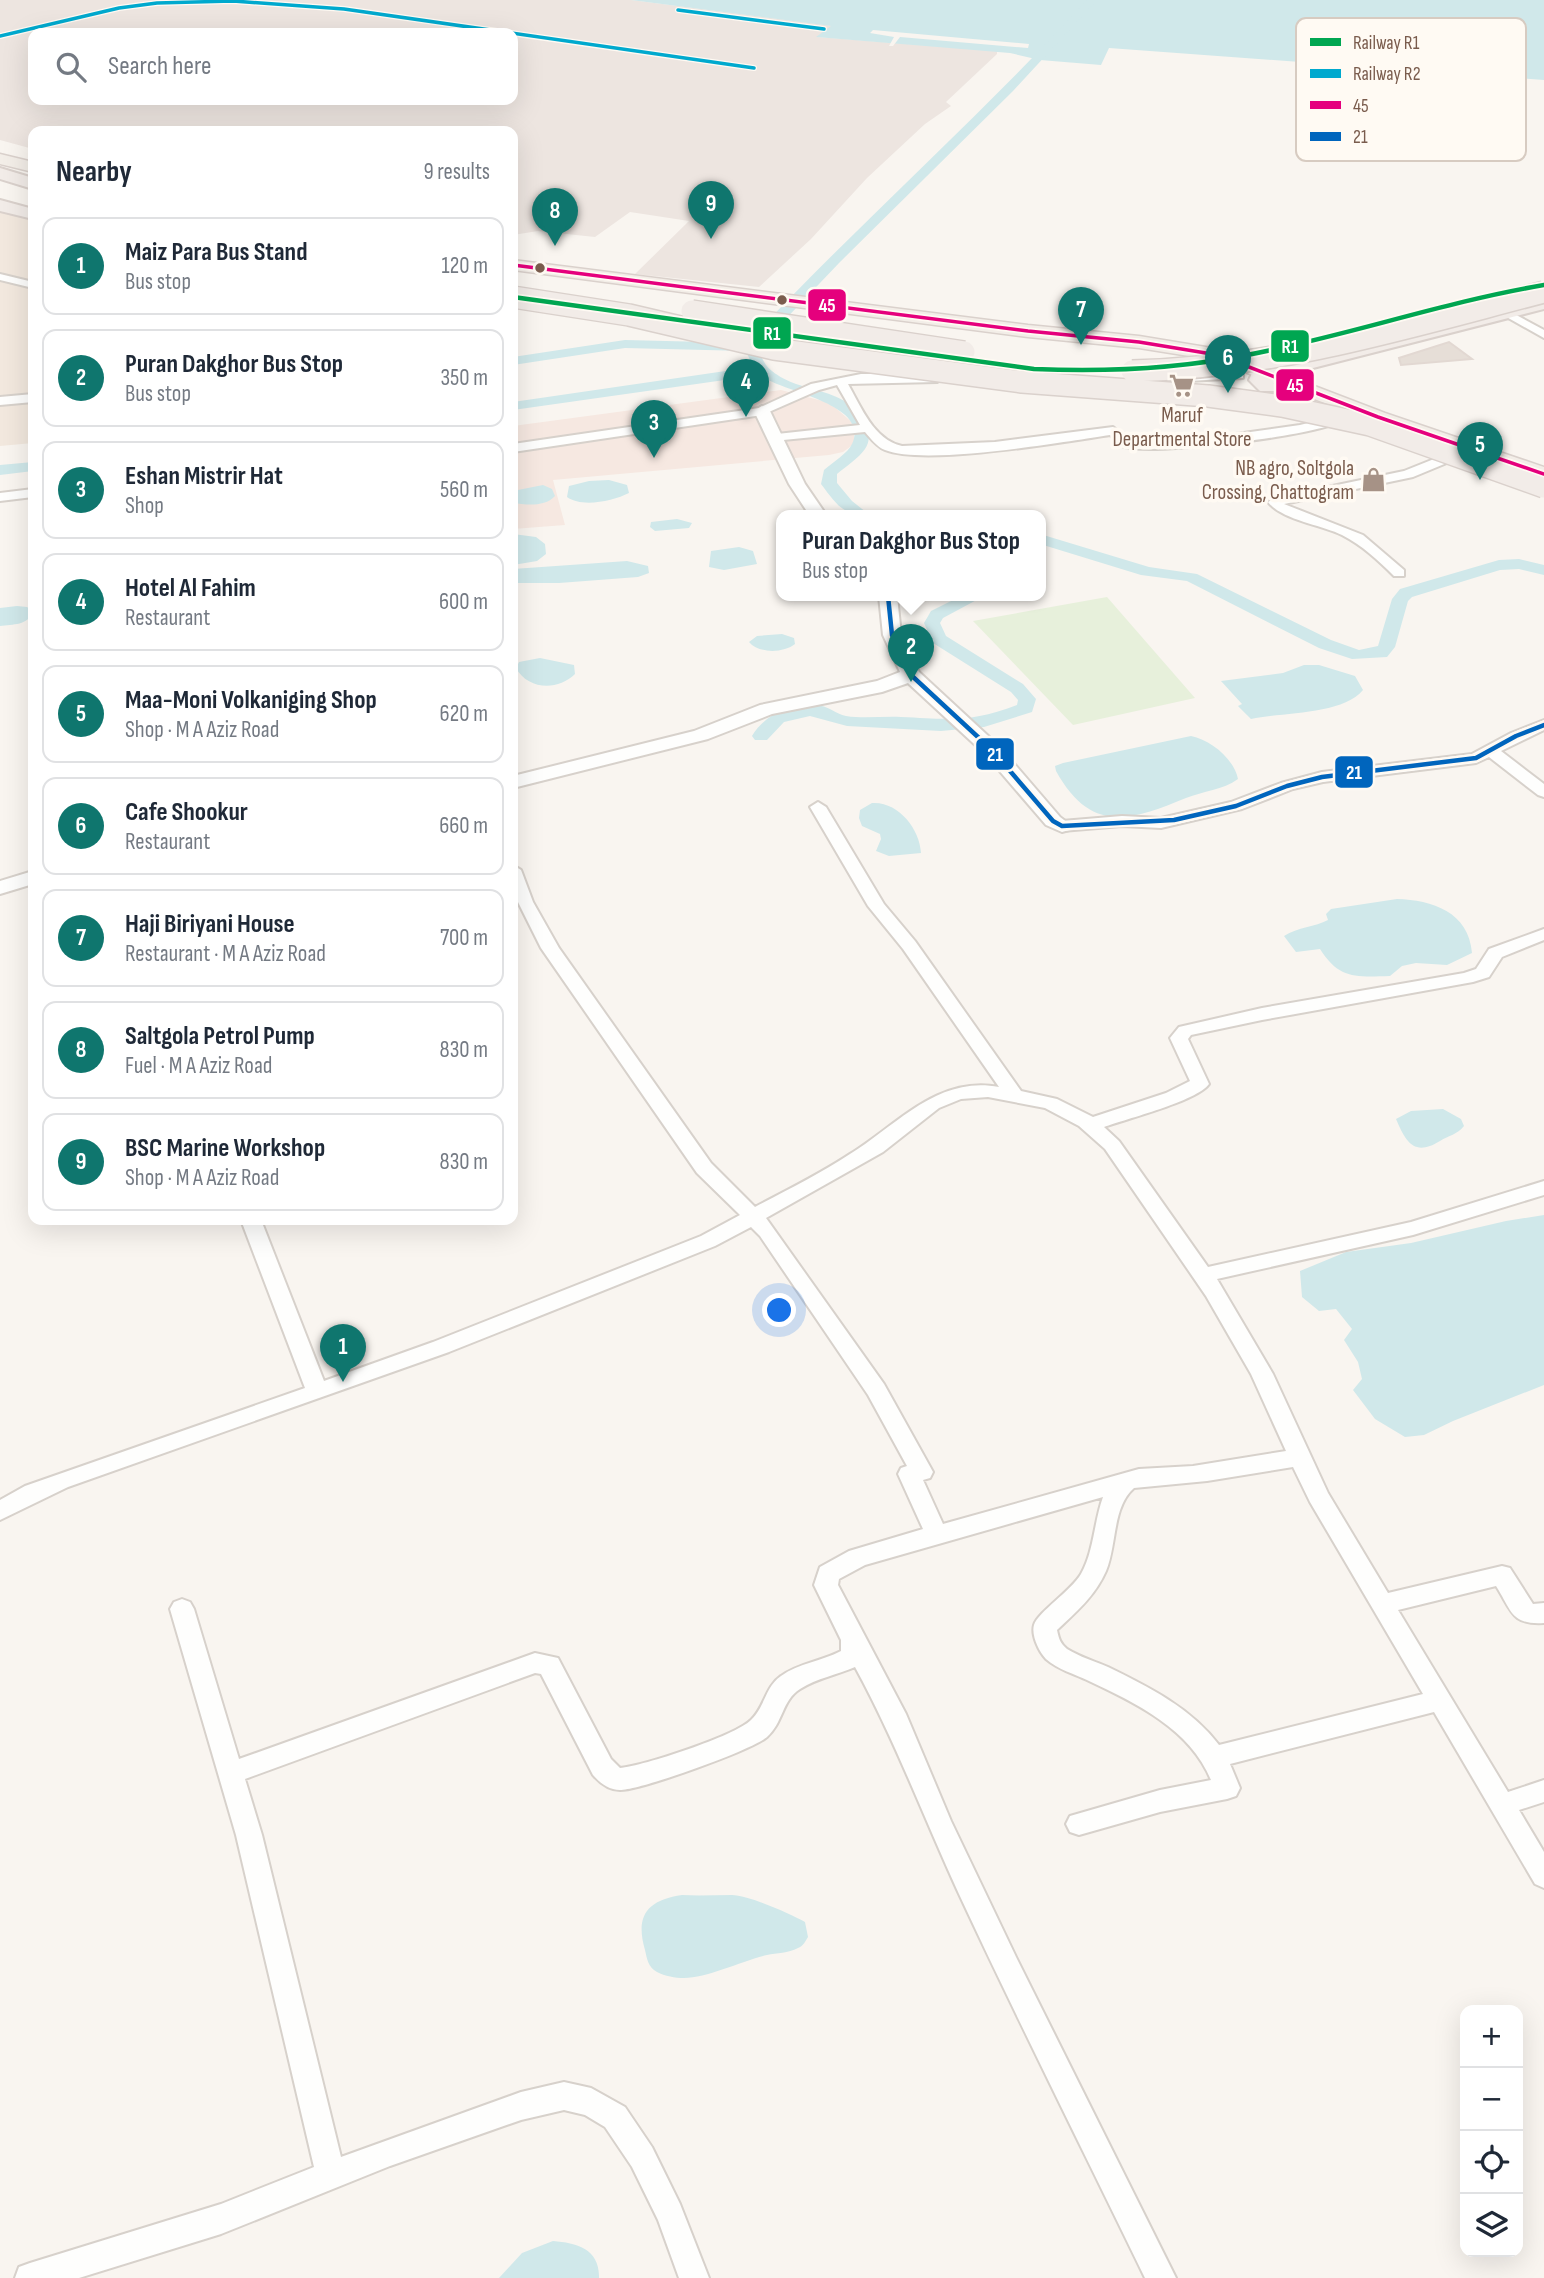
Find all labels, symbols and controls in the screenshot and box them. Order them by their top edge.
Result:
legend [1296,18,1526,161]
search box [28,28,518,105]
text: Railway R1 [1353,32,1420,55]
icon: search [52,48,90,86]
text: Search here [108,51,211,82]
text: Railway R2 [1353,63,1420,86]
text: 45 [1353,95,1369,118]
text: 21 [1353,126,1368,149]
text: Nearby [56,154,132,190]
text: 9 results [423,158,490,186]
pin: 9 [688,181,734,239]
pin: 8 [532,188,578,246]
text: Maiz Para Bus Stand [125,237,307,268]
text: 1 [76,252,86,280]
text: 120 m [442,252,488,280]
unlabelled marker [533,261,547,275]
text: Bus stop [125,268,191,296]
pin: 7 [1058,287,1104,345]
line badge: 45 [807,288,847,322]
unlabelled marker [775,293,789,307]
text: 45 [818,295,836,318]
line badge: R1 [752,316,792,350]
text: R1 [764,323,781,346]
line badge: R1 [1270,329,1310,363]
pin: 6 [1205,335,1251,393]
text: R1 [1282,336,1299,359]
text: Puran Dakghor Bus Stop [125,349,343,380]
pin: 4 [723,359,769,417]
text: 2 [76,364,86,392]
text: 350 m [440,364,488,392]
line badge: 45 [1275,368,1315,402]
supermarket icon: Maruf Departmental Store [1168,372,1196,400]
text: 45 [1286,375,1304,398]
text: Bus stop [125,380,191,408]
pin: 3 [631,400,677,458]
place label: Maruf Departmental Store [1113,403,1251,452]
pin: 5 [1457,422,1503,480]
place label: NB agro, Soltgola Crossing, Chattogram [1202,456,1354,505]
text: Eshan Mistrir Hat [125,461,283,492]
shop icon: NB agro, Soltgola Crossing, Chattogram [1360,466,1388,494]
text: 3 [76,476,86,504]
text: 560 m [440,476,488,504]
text: Shop [125,492,164,520]
popup [776,510,1046,601]
text: Puran Dakghor Bus Stop [802,526,1020,557]
text: Bus stop [802,557,868,585]
text: Hotel Al Fahim [125,573,256,604]
text: 4 [76,588,86,616]
text: 600 m [439,588,488,616]
text: Restaurant [125,604,210,632]
pin: 2 [888,624,934,682]
text: Maa-Moni Volkaniging Shop [125,685,377,716]
text: 5 [76,700,86,728]
text: 620 m [440,700,488,728]
text: Shop · M A Aziz Road [125,716,279,744]
line badge: 21 [975,737,1015,771]
text: 21 [987,744,1003,767]
line badge: 21 [1334,755,1374,789]
text: 21 [1346,762,1362,785]
text: Cafe Shookur [125,797,248,828]
text: 6 [76,812,86,840]
text: 660 m [439,812,488,840]
text: Restaurant [125,828,210,856]
text: Haji Biriyani House [125,909,295,940]
text: 7 [76,924,86,952]
text: 700 m [440,924,488,952]
text: Restaurant · M A Aziz Road [125,940,326,968]
text: Saltgola Petrol Pump [125,1021,315,1052]
text: 8 [76,1036,86,1064]
text: 830 m [440,1036,488,1064]
text: Fuel · M A Aziz Road [125,1052,272,1080]
text: BSC Marine Workshop [125,1133,325,1164]
text: 9 [76,1148,86,1176]
text: 830 m [440,1148,488,1176]
text: Shop · M A Aziz Road [125,1164,279,1192]
your location [762,1293,796,1327]
pin: 1 [320,1324,366,1382]
map controls [1460,2005,1523,2257]
button: + [1460,2005,1523,2068]
button: − [1460,2068,1523,2131]
button: locate [1460,2131,1523,2194]
button: layers [1460,2194,1523,2257]

